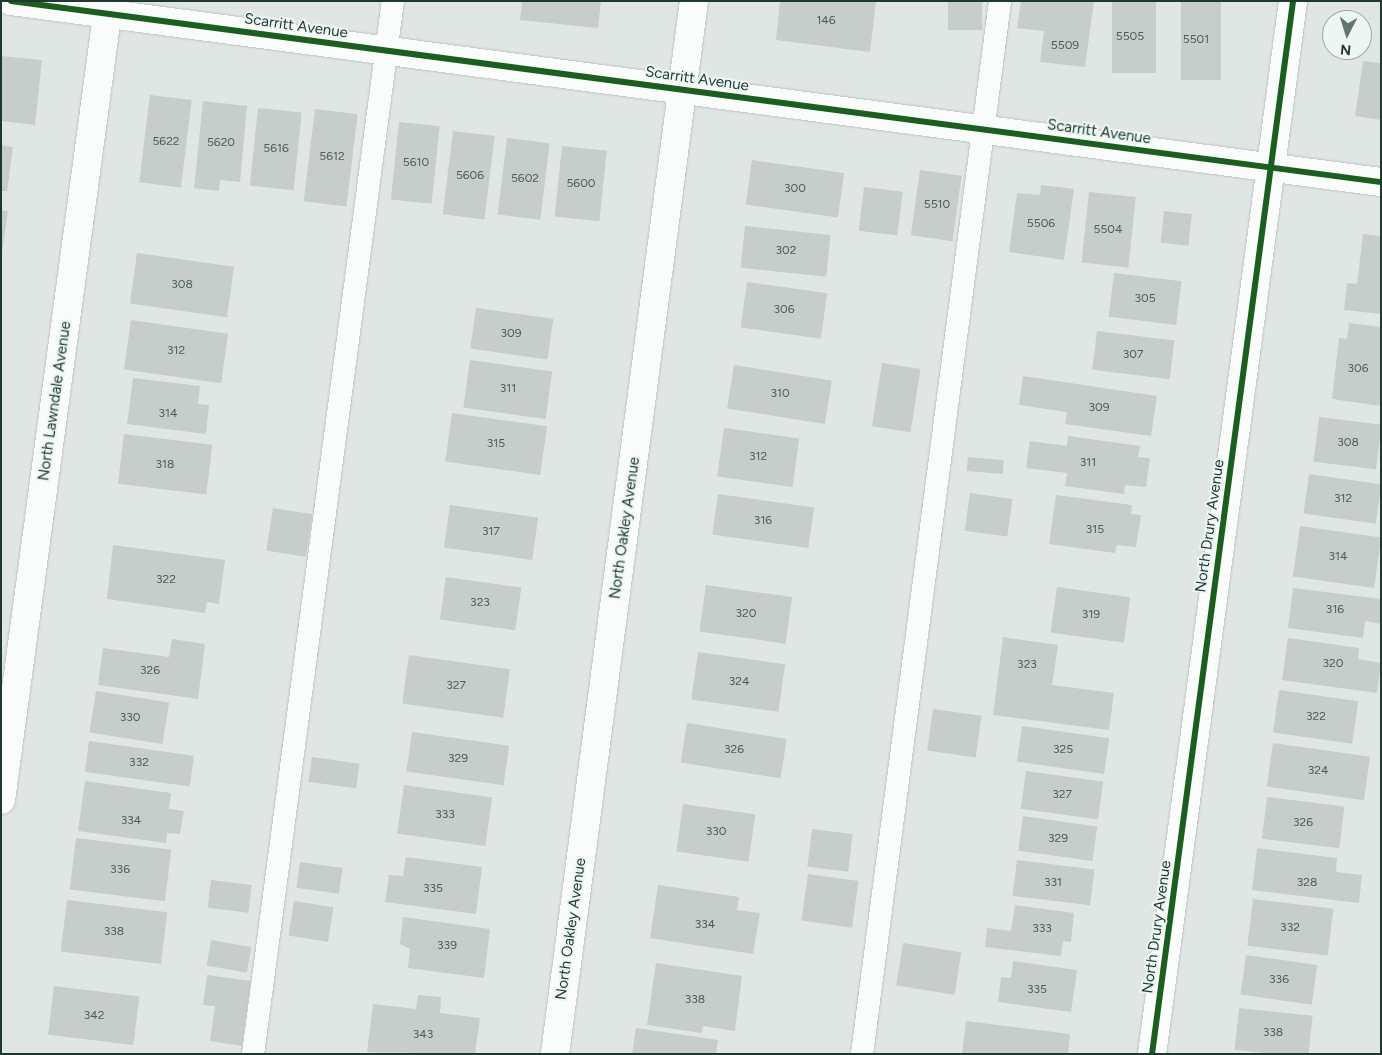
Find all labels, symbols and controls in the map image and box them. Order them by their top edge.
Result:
street label: Scarritt Avenue [243,10,349,42]
north arrow [1322,10,1372,60]
house number: 146 [816,14,836,28]
house number: 5505 [1116,30,1144,44]
house number: 5501 [1183,33,1209,47]
house number: 5509 [1051,39,1079,53]
text: N [1340,41,1352,58]
street label: Scarritt Avenue [644,63,750,95]
street label: Scarritt Avenue [1046,116,1152,148]
house number: 5622 [152,135,180,149]
house number: 5620 [207,136,235,150]
house number: 5616 [263,142,289,156]
house number: 5612 [319,150,345,164]
house number: 5610 [403,156,429,170]
house number: 5606 [456,169,484,183]
house number: 5602 [511,172,539,186]
house number: 5600 [566,177,596,191]
house number: 300 [784,182,806,196]
house number: 5510 [924,198,950,212]
house number: 5506 [1027,217,1055,231]
house number: 5504 [1094,223,1122,237]
house number: 302 [776,244,796,258]
house number: 308 [171,278,193,292]
house number: 305 [1134,292,1156,306]
house number: 306 [773,303,795,317]
street label: North Lawndale Avenue [35,320,75,482]
house number: 309 [500,327,522,341]
house number: 312 [167,344,185,358]
house number: 307 [1123,348,1143,362]
house number: 306 [1347,362,1369,376]
house number: 311 [500,382,516,396]
house number: 310 [770,387,790,401]
house number: 309 [1088,401,1110,415]
house number: 314 [159,407,177,421]
house number: 308 [1337,436,1359,450]
house number: 315 [487,437,505,451]
house number: 312 [749,450,767,464]
street label: North Oakley Avenue [606,456,644,600]
house number: 311 [1080,456,1096,470]
house number: 318 [156,458,174,472]
street label: North Drury Avenue [1192,458,1228,594]
house number: 312 [1334,492,1352,506]
house number: 316 [754,514,772,528]
house number: 315 [1086,523,1104,537]
house number: 317 [482,525,500,539]
house number: 314 [1329,550,1347,564]
house number: 322 [156,573,176,587]
house number: 323 [470,596,490,610]
house number: 316 [1326,603,1344,617]
house number: 320 [736,607,756,621]
house number: 319 [1082,608,1100,622]
house number: 320 [1323,657,1343,671]
house number: 323 [1017,658,1037,672]
house number: 326 [140,664,160,678]
house number: 324 [729,675,749,689]
house number: 327 [446,679,466,693]
house number: 322 [1306,710,1326,724]
house number: 330 [120,711,140,725]
house number: 326 [724,743,744,757]
house number: 325 [1053,743,1073,757]
house number: 329 [448,752,468,766]
house number: 332 [129,756,149,770]
house number: 324 [1308,764,1328,778]
house number: 327 [1052,788,1072,802]
house number: 333 [435,808,455,822]
house number: 334 [121,814,141,828]
house number: 326 [1293,816,1313,830]
house number: 330 [706,825,726,839]
house number: 329 [1048,832,1068,846]
street label: North Oakley Avenue [552,857,590,1001]
street label: North Drury Avenue [1139,859,1175,995]
house number: 336 [110,863,130,877]
house number: 331 [1044,876,1062,890]
house number: 328 [1297,876,1317,890]
house number: 335 [423,882,443,896]
house number: 334 [695,918,715,932]
house number: 332 [1280,921,1300,935]
house number: 333 [1032,922,1052,936]
house number: 338 [104,925,124,939]
house number: 339 [437,939,457,953]
house number: 336 [1269,973,1289,987]
house number: 335 [1027,983,1047,997]
house number: 338 [685,993,705,1007]
house number: 342 [84,1009,104,1023]
house number: 338 [1263,1026,1283,1040]
house number: 343 [413,1028,433,1042]

